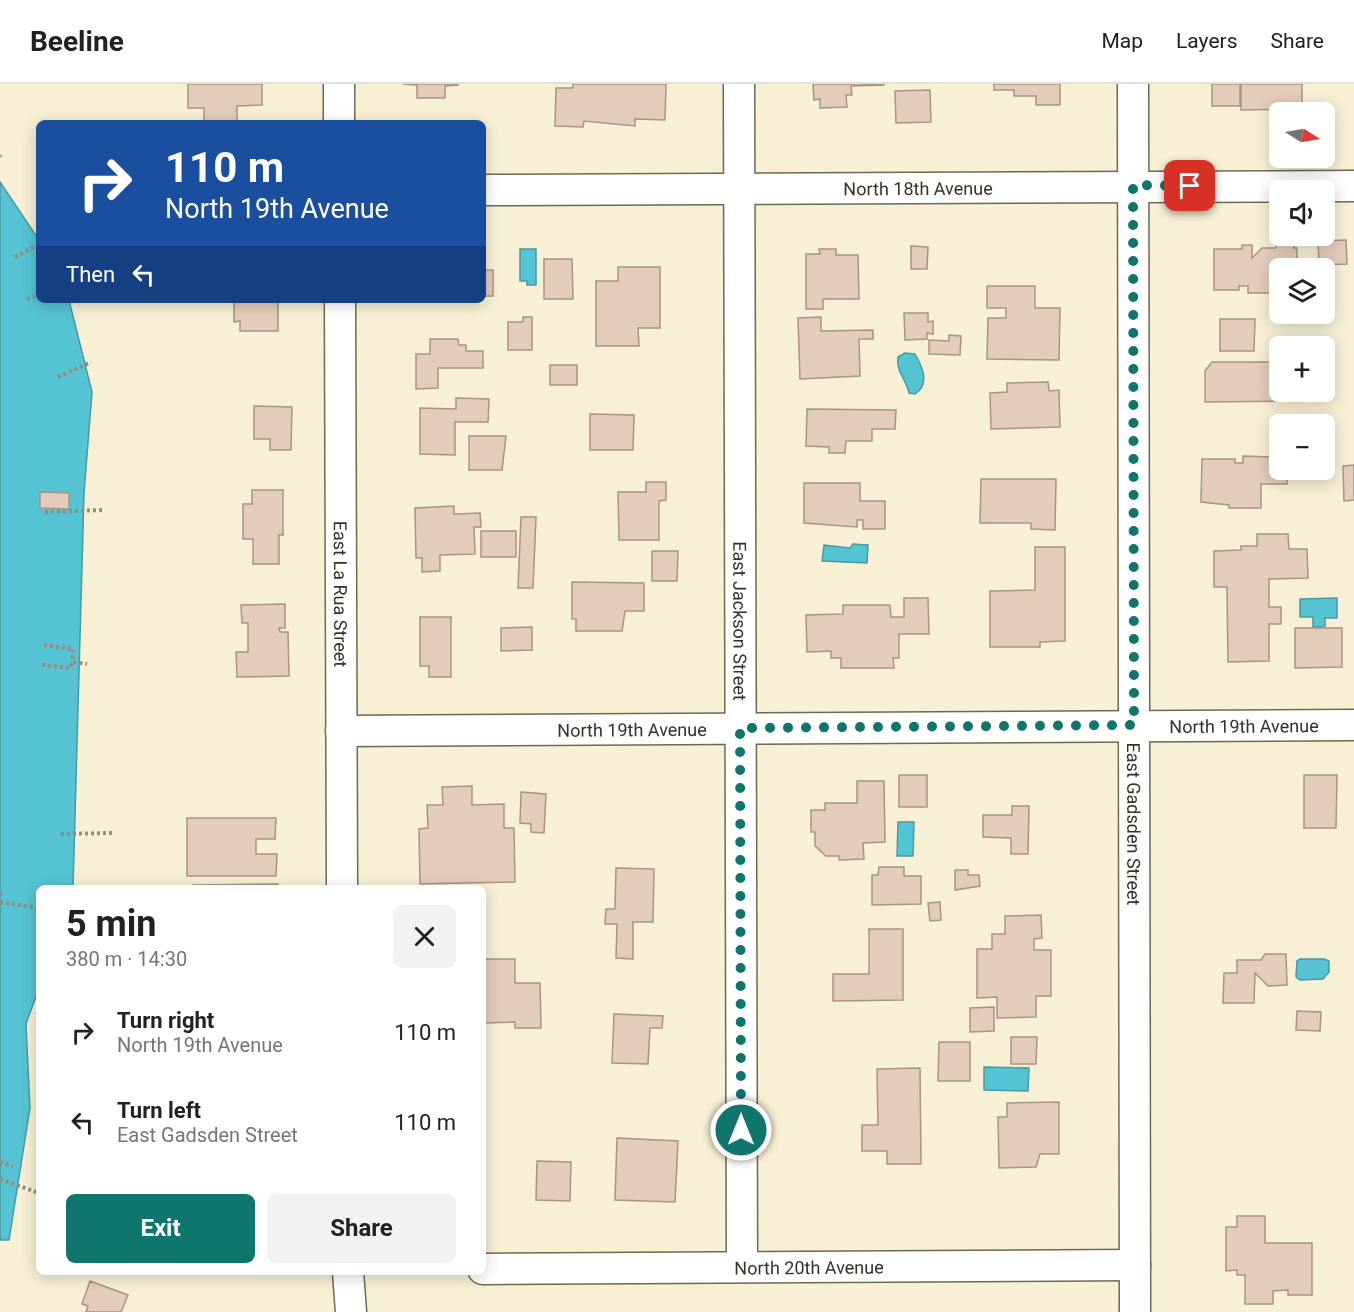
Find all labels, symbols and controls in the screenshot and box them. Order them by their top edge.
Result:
text: Beeline [30,25,124,58]
text: Map [1101,29,1143,53]
text: Layers [1176,29,1237,53]
text: Share [1270,29,1324,53]
north arrow [1269,102,1335,168]
map controls [1269,102,1335,480]
text: 110 m [165,143,284,192]
icon: right [66,144,144,222]
pin [1164,160,1215,211]
icon: arrive [1173,169,1206,202]
street label: North 18th Avenue [843,177,993,199]
button: sound [1269,180,1335,246]
text: North 19th Avenue [165,193,389,225]
icon: left [127,258,160,291]
button: layers [1269,258,1335,324]
text: Then [66,262,115,287]
button: + [1269,336,1335,402]
button: − [1269,414,1335,480]
street label: East La Rua Street [330,521,352,667]
street label: East Jackson Street [730,541,751,701]
street label: North 19th Avenue [1169,715,1319,737]
street label: North 19th Avenue [557,718,707,740]
street label: East Gadsden Street [1124,743,1145,906]
text: 5 min [66,903,157,945]
button: close [393,905,456,968]
text: 380 m · 14:30 [66,947,187,971]
text: Turn right [117,1008,214,1033]
icon: right [66,1016,99,1049]
text: 110 m [394,1020,456,1045]
text: North 19th Avenue [117,1033,283,1057]
text: Turn left [117,1098,201,1123]
position arrow [709,1098,773,1162]
icon: left [66,1106,99,1139]
text: 110 m [394,1110,456,1135]
text: East Gadsden Street [117,1123,298,1147]
button: Exit [66,1194,255,1263]
button: Share [267,1194,456,1263]
street label: North 20th Avenue [734,1256,884,1278]

